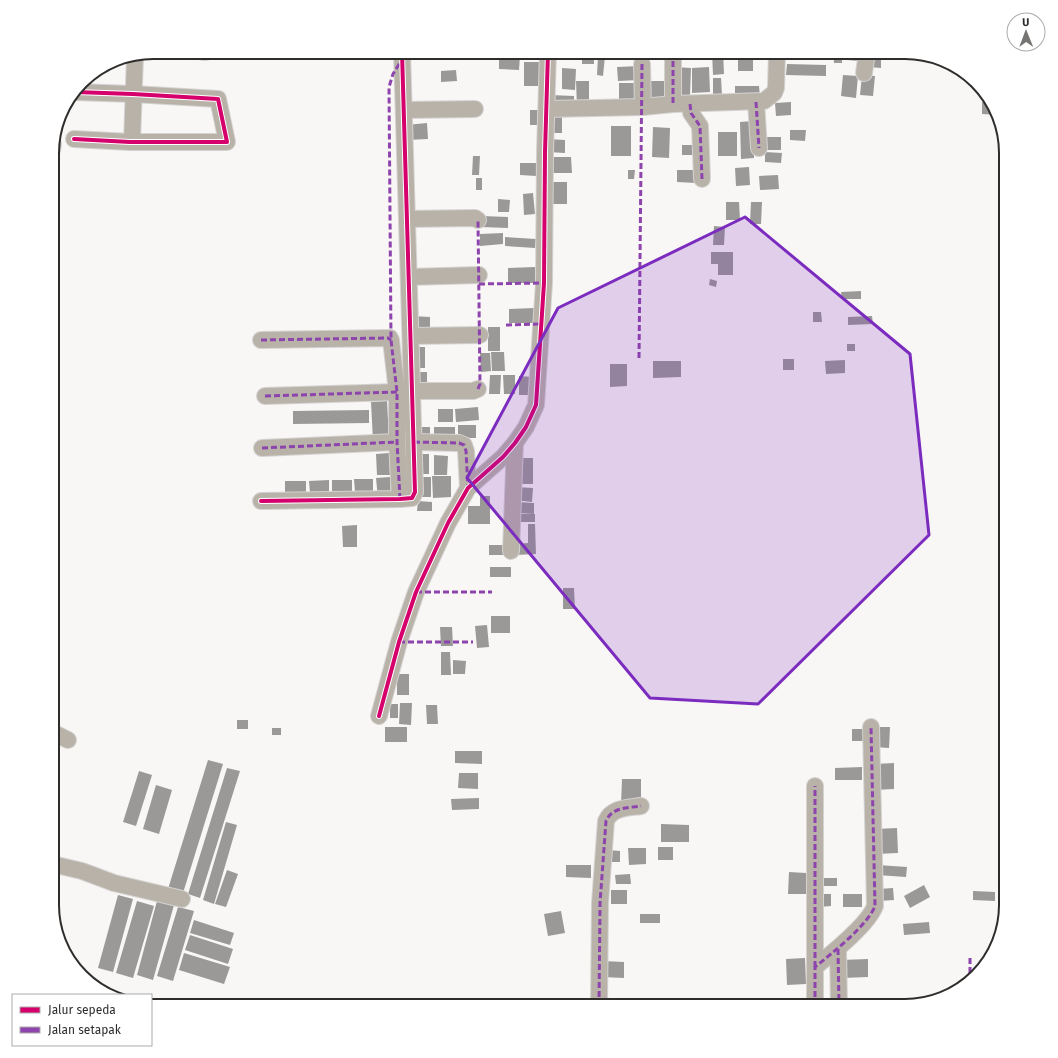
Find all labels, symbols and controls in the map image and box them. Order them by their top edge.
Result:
north arrow [1006,12,1046,52]
text: U [1022,16,1030,29]
legend [12,994,152,1046]
text: Jalur sepeda [48,1003,116,1017]
text: Jalan setapak [48,1023,122,1037]

